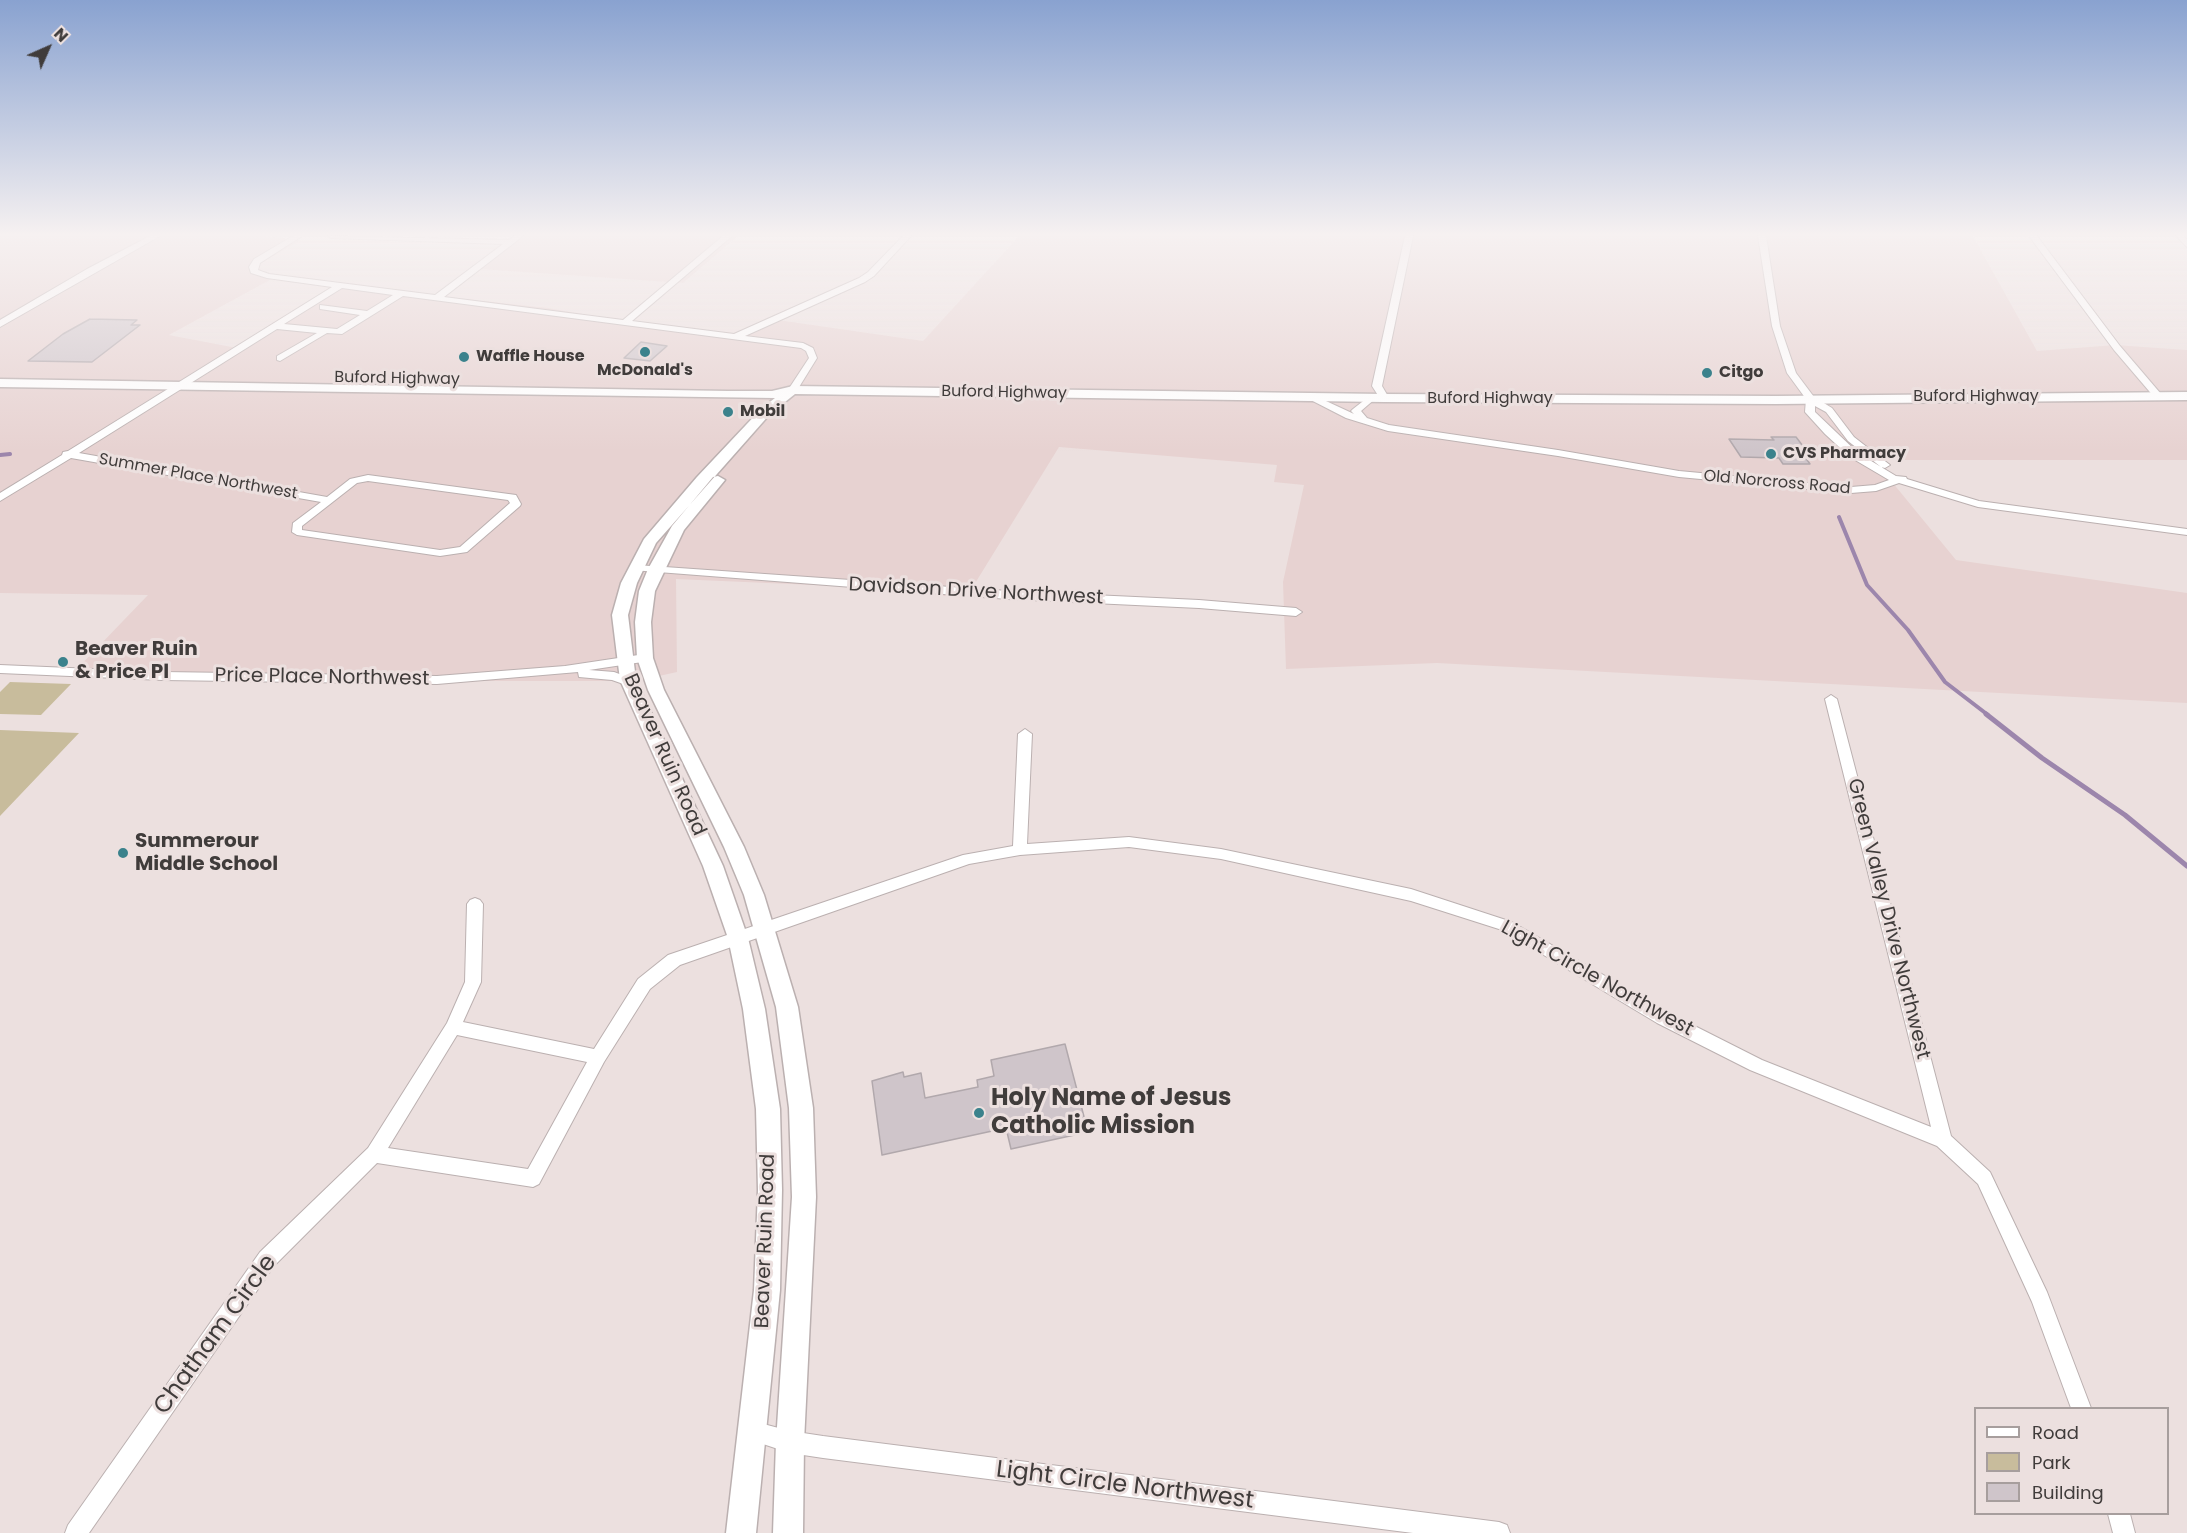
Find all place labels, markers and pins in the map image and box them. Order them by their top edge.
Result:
marker: McDonald's [638,345,652,359]
place label: Waffle House [476,347,585,367]
marker: Waffle House [457,350,471,364]
place label: McDonald's [597,361,693,381]
place label: Citgo [1719,363,1763,383]
marker: Citgo [1700,366,1714,380]
place label: Mobil [740,402,785,422]
marker: Mobil [721,405,735,419]
place label: CVS Pharmacy [1783,444,1906,464]
marker: CVS Pharmacy [1764,447,1778,461]
place label: Beaver Ruin & Price Pl [75,638,198,685]
marker: Beaver Ruin & Price Pl [56,655,70,669]
place label: Summerour Middle School [135,830,278,877]
marker: Summerour Middle School [116,846,130,860]
place label: Holy Name of Jesus Catholic Mission [991,1085,1231,1141]
marker: Holy Name of Jesus Catholic Mission [972,1106,986,1120]

